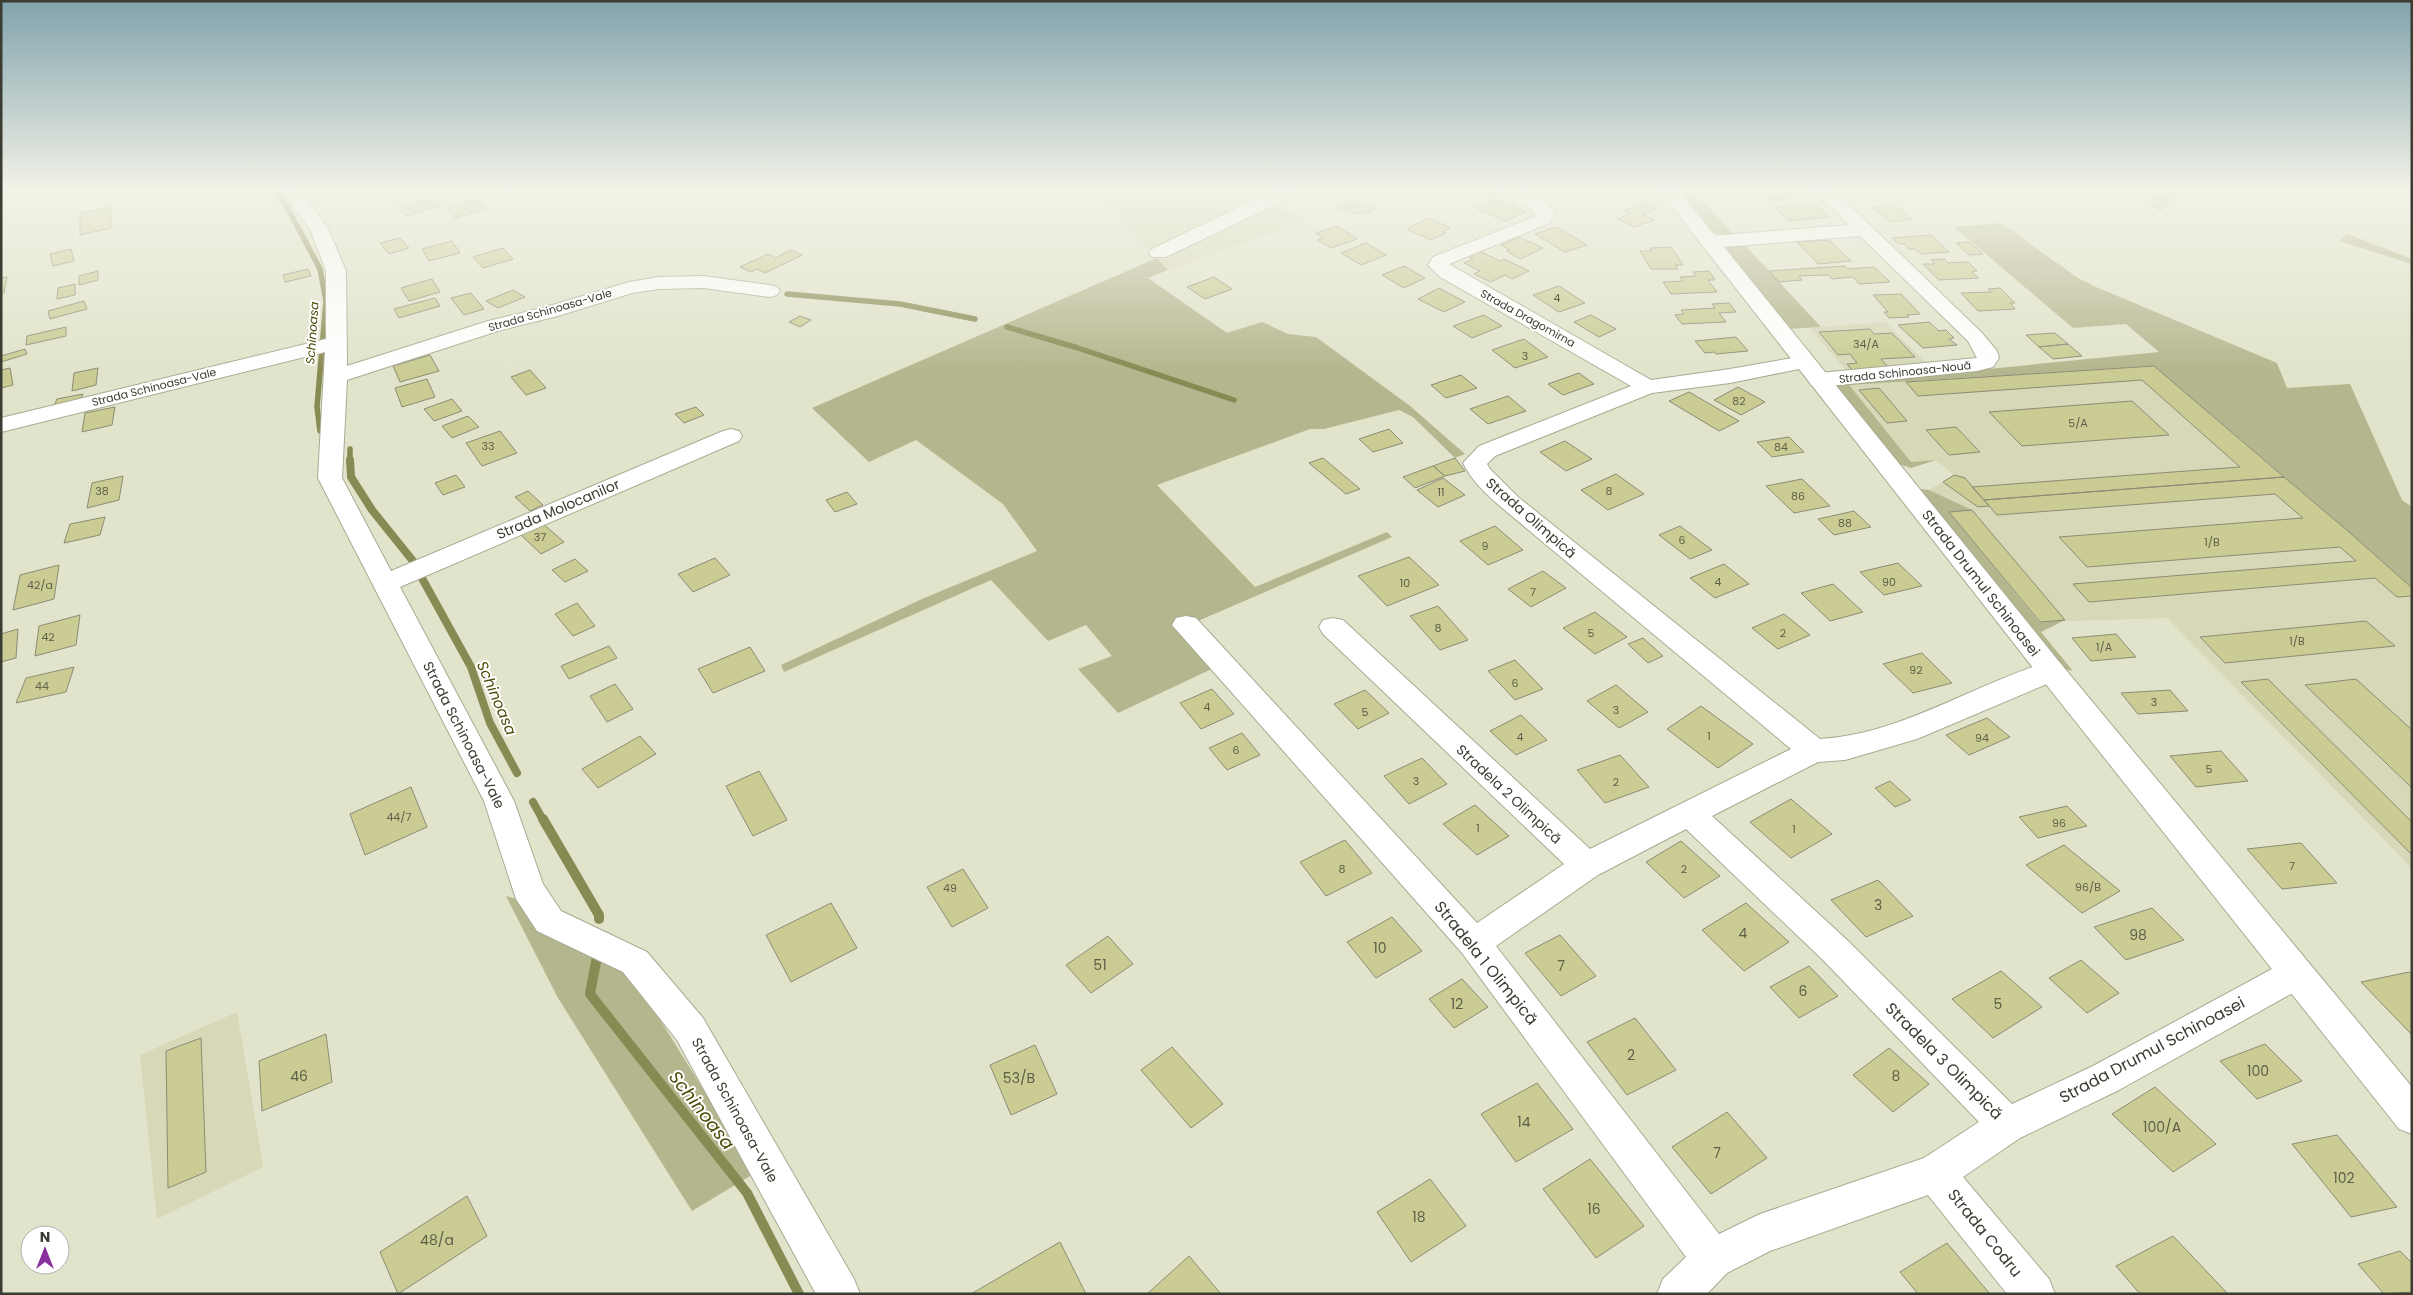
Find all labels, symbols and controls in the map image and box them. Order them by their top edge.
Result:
street label: Strada Schinoasa-Vale [486,285,614,335]
street label: Strada Dragomirna [1478,285,1578,351]
house number: 4 [1554,290,1561,306]
water label: Schinoasa [301,301,323,365]
house number: 34/A [1853,336,1880,352]
house number: 3 [1522,348,1528,364]
street label: Strada Schinoasa-Nouă [1838,357,1972,387]
street label: Strada Schinoasa-Vale [90,364,218,410]
house number: 82 [1732,393,1746,409]
house number: 5/A [2068,415,2088,431]
house number: 33 [482,438,494,454]
house number: 84 [1774,439,1788,455]
street label: Strada Olimpică [1481,473,1581,563]
street label: Strada Molocanilor [493,474,623,544]
house number: 38 [95,483,109,499]
house number: 8 [1606,483,1613,499]
house number: 11 [1437,484,1445,500]
house number: 86 [1791,488,1805,504]
street label: Strada Drumul Schinoasei [1917,505,2045,661]
house number: 88 [1838,515,1852,531]
house number: 37 [534,529,546,545]
house number: 6 [1679,532,1686,548]
house number: 1/B [2204,534,2220,550]
house number: 9 [1482,538,1489,554]
house number: 4 [1715,574,1722,590]
house number: 90 [1882,574,1896,590]
house number: 10 [1400,575,1410,591]
house number: 42/a [27,577,53,593]
house number: 7 [1530,584,1536,600]
house number: 8 [1435,620,1442,636]
house number: 5 [1588,625,1595,641]
house number: 2 [1780,625,1786,641]
house number: 42 [41,629,55,645]
house number: 1/B [2289,633,2305,649]
house number: 1/A [2096,639,2113,655]
street label: Strada Schinoasa-Vale [418,658,510,812]
water label: Schinoasa [472,658,522,738]
house number: 92 [1909,662,1923,678]
house number: 6 [1512,675,1519,691]
house number: 44 [35,678,49,694]
house number: 3 [2151,694,2157,710]
house number: 4 [1204,699,1211,715]
house number: 3 [1613,702,1619,718]
house number: 5 [1362,704,1369,720]
house number: 1 [1707,728,1711,744]
house number: 4 [1517,729,1524,745]
house number: 94 [1975,730,1989,746]
street label: Stradela 2 Olimpică [1452,740,1566,848]
house number: 6 [1233,742,1240,758]
house number: 5 [2206,761,2213,777]
house number: 3 [1413,773,1419,789]
house number: 2 [1613,774,1619,790]
house number: 44/7 [386,809,412,825]
house number: 96 [2052,815,2066,831]
house number: 1 [1476,820,1480,836]
house number: 1 [1792,821,1796,837]
house number: 7 [2289,858,2295,874]
house number: 8 [1339,861,1346,877]
house number: 2 [1681,861,1687,877]
house number: 96/B [2075,879,2101,895]
house number: 49 [943,880,957,896]
house number: 3 [1874,895,1882,915]
street label: Stradela 1 Olimpică [1429,896,1543,1030]
house number: 4 [1739,923,1748,943]
house number: 98 [2129,925,2147,945]
house number: 10 [1373,938,1387,958]
house number: 51 [1093,955,1107,975]
house number: 7 [1557,956,1565,976]
house number: 6 [1799,981,1808,1001]
street label: Strada Drumul Schinoasei [2055,991,2249,1109]
house number: 12 [1451,994,1463,1014]
house number: 5 [1994,994,2002,1014]
street label: Stradela 3 Olimpică [1880,997,2008,1125]
street label: Strada Schinoasa-Vale [687,1034,783,1186]
house number: 2 [1627,1045,1635,1065]
house number: 100 [2247,1061,2269,1081]
water label: Schinoasa [663,1065,741,1155]
house number: 46 [290,1066,308,1086]
house number: 8 [1892,1066,1901,1086]
house number: 53/B [1003,1068,1035,1088]
house number: 14 [1517,1112,1531,1132]
house number: 100/A [2143,1117,2181,1137]
house number: 7 [1713,1143,1721,1163]
house number: 102 [2333,1168,2355,1188]
street label: Strada Codru [1942,1184,2028,1282]
house number: 16 [1587,1199,1601,1219]
house number: 18 [1412,1207,1426,1227]
north arrow [20,1225,70,1275]
text: N [40,1227,50,1247]
house number: 48/a [420,1230,454,1250]

